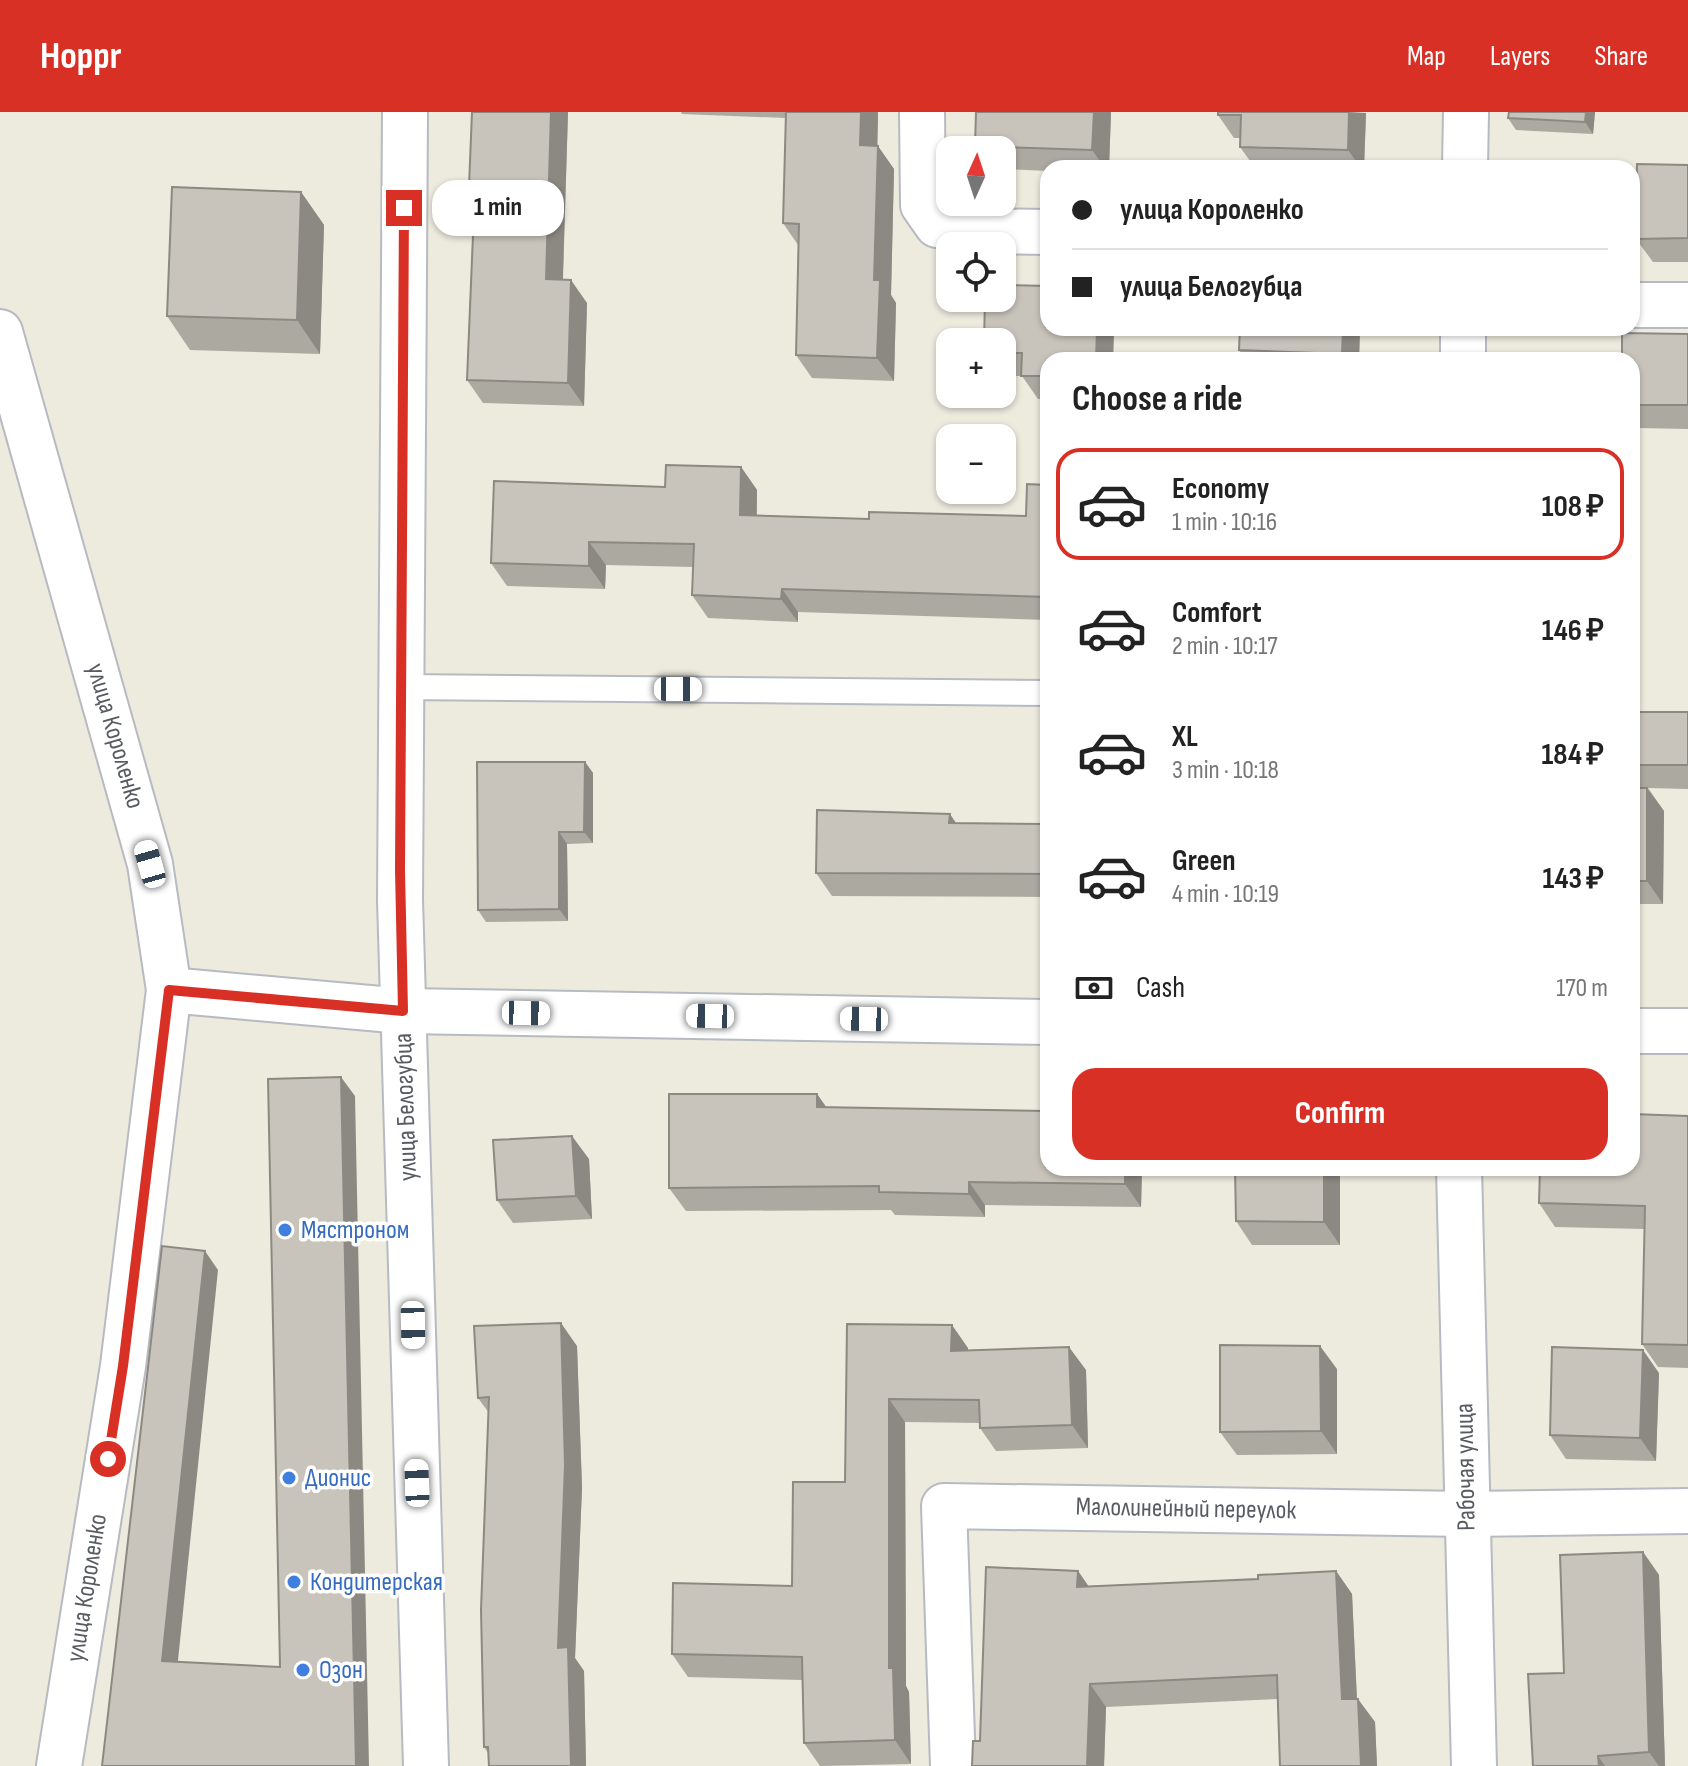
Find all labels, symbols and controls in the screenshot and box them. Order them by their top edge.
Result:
text: Hoppr [40,34,121,79]
text: Map [1407,40,1446,73]
text: Layers [1490,40,1550,73]
text: Share [1594,40,1648,73]
north arrow [936,136,1016,216]
map controls [936,136,1016,504]
callout: 1 min [432,180,564,236]
route end [386,190,422,226]
text: 1 min [474,192,522,223]
text: улица Короленко [1120,192,1304,228]
button: locate [936,232,1016,312]
text: улица Белогубца [1120,269,1302,305]
button: + [936,328,1016,408]
text: Choose a ride [1072,378,1243,421]
button: − [936,424,1016,504]
icon: car [1076,468,1148,540]
text: Economy [1172,471,1269,507]
text: 108 ₽ [1542,489,1604,525]
text: 1 min · 10:16 [1172,507,1277,538]
icon: car [1076,592,1148,664]
text: Comfort [1172,595,1262,631]
text: 146 ₽ [1542,613,1604,649]
text: 2 min · 10:17 [1172,631,1278,662]
street label: улица Короленко [79,660,151,812]
car [654,677,702,701]
icon: car [1076,716,1148,788]
text: XL [1172,719,1198,755]
text: 184 ₽ [1542,737,1604,773]
text: 3 min · 10:18 [1172,755,1279,786]
car [132,838,168,890]
icon: car [1076,840,1148,912]
text: Green [1172,843,1236,879]
text: 143 ₽ [1542,861,1604,897]
text: 4 min · 10:19 [1172,879,1279,910]
icon: cash [1072,966,1116,1010]
text: Cash [1136,970,1185,1006]
text: 170 m [1556,973,1608,1004]
car [502,1001,550,1025]
car [686,1004,734,1028]
car [840,1007,888,1031]
street label: улица Белогубца [388,1032,424,1182]
button: Confirm [1072,1068,1608,1160]
place label: Мястроном [301,1215,409,1246]
marker: Мястроном [276,1221,294,1239]
car [401,1301,425,1349]
street label: Рабочая улица [1449,1403,1483,1531]
route start [90,1441,126,1477]
car [404,1459,430,1507]
place label: Дионис [305,1463,371,1494]
marker: Дионис [280,1469,298,1487]
street label: Малолинейный переулок [1075,1492,1297,1526]
street label: улица Короленко [60,1512,114,1664]
place label: Кондитерская [310,1567,443,1598]
marker: Кондитерская [285,1573,303,1591]
place label: Озон [319,1655,363,1686]
marker: Озон [294,1661,312,1679]

